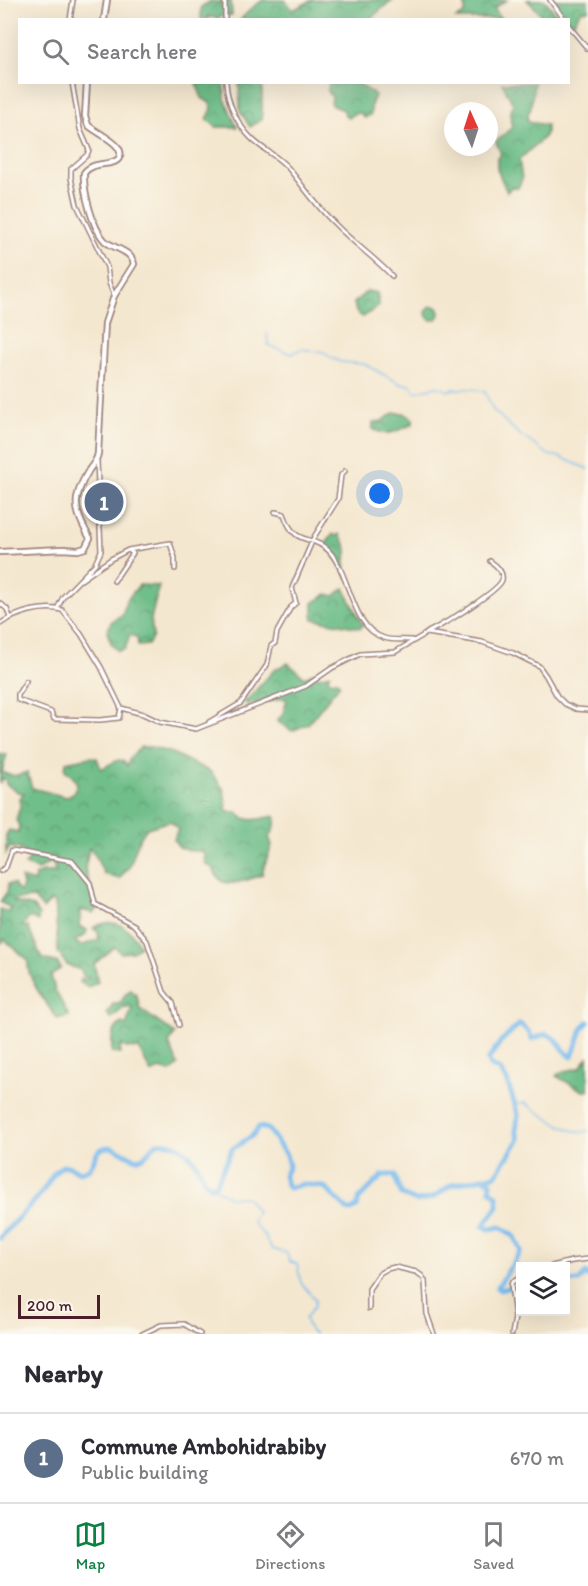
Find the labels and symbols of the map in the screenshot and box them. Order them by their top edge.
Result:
north arrow [444,102,498,156]
your location [365,479,394,508]
pin: 1 [84,480,124,524]
scale bar [18,1292,100,1320]

